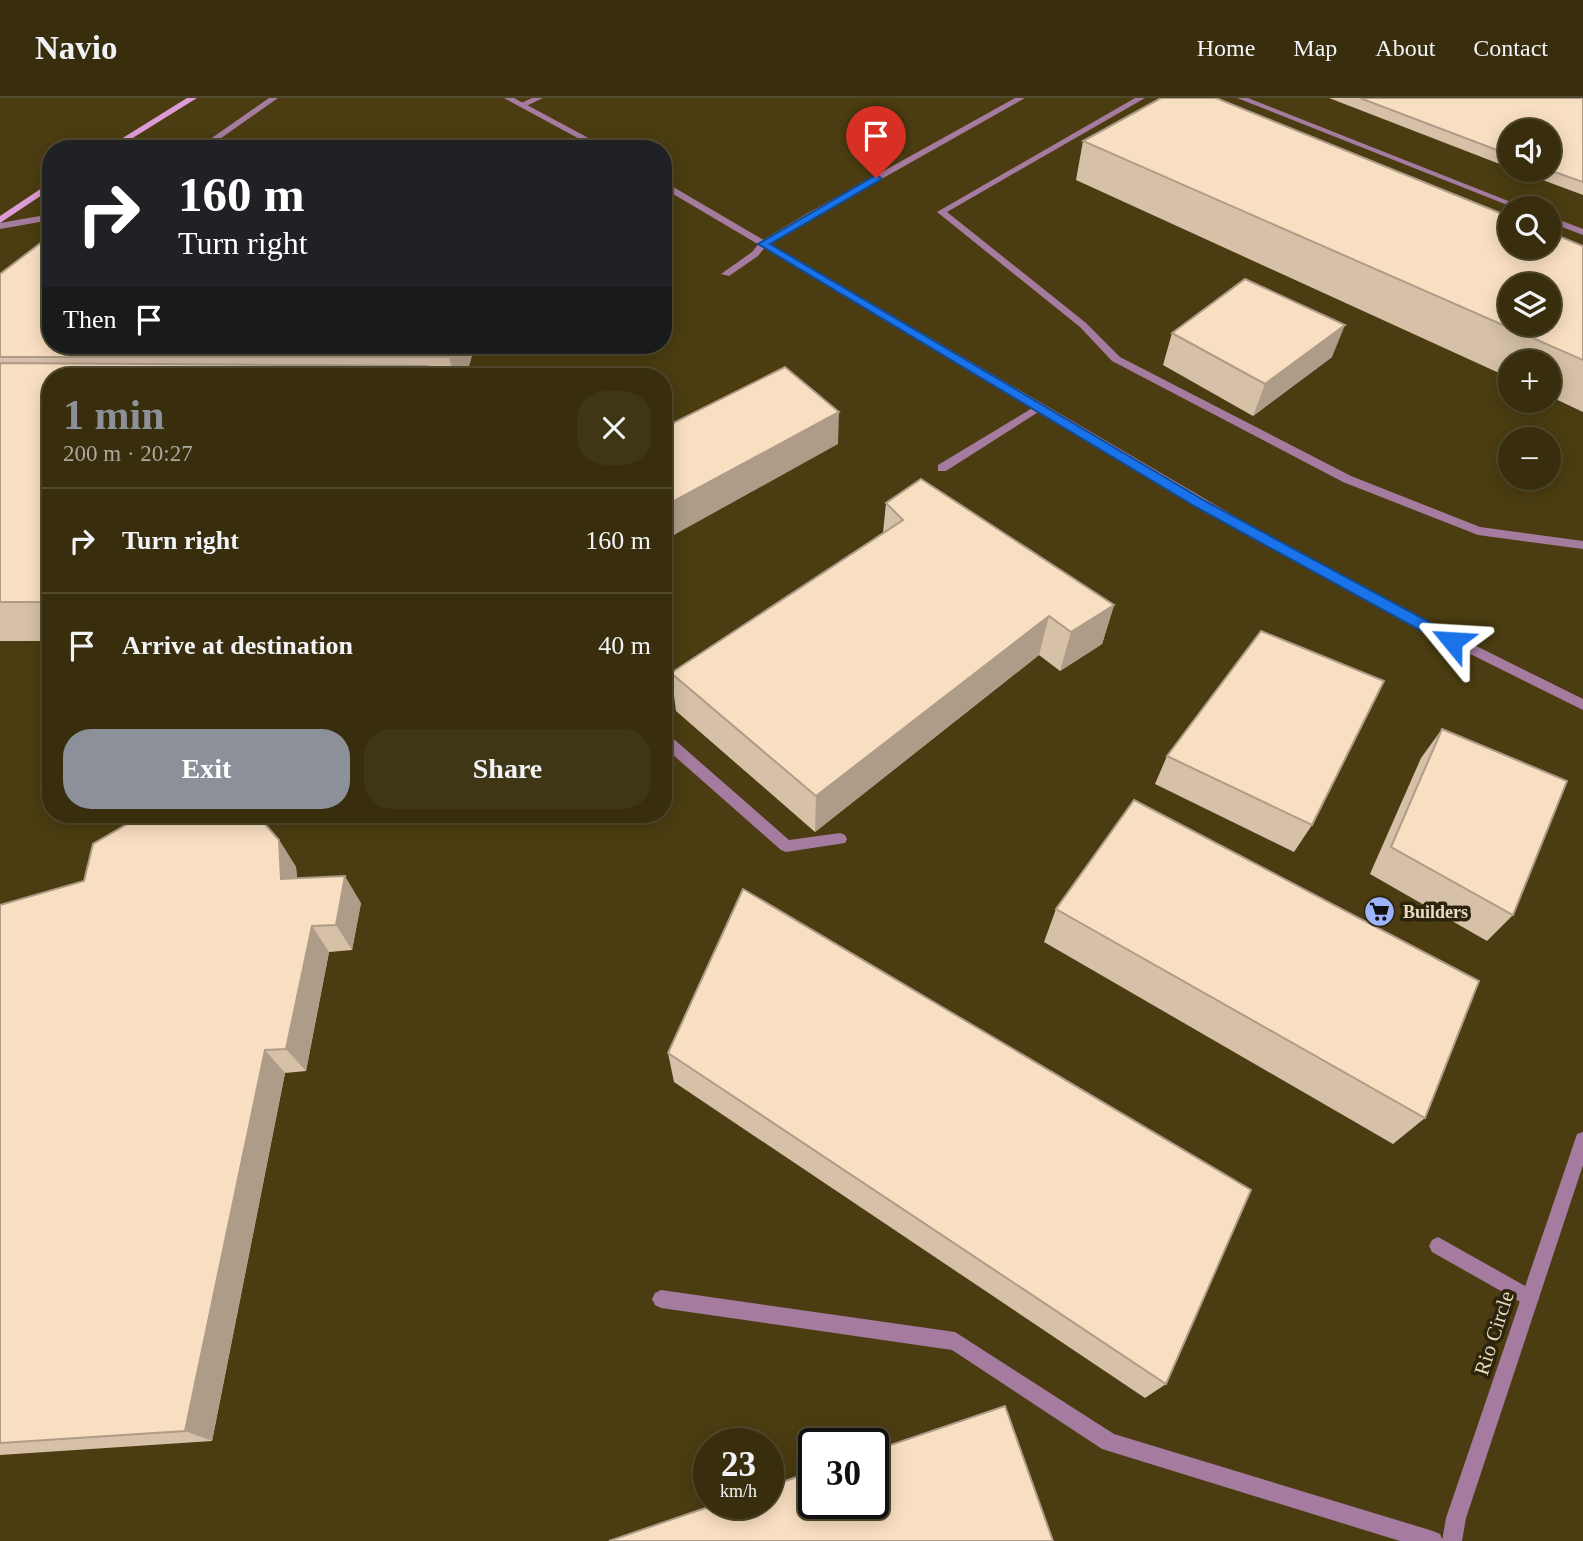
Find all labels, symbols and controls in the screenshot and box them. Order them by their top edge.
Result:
text: Navio [35,30,118,66]
text: Home [1197,35,1255,61]
text: Map [1293,35,1337,61]
text: About [1375,35,1435,61]
text: Contact [1473,35,1548,61]
pin [846,106,906,178]
icon: arrive [857,117,895,155]
map controls [1498,119,1561,490]
button: sound [1498,119,1561,182]
text: 160 m [178,167,305,222]
icon: right [63,168,154,259]
button: search [1498,196,1561,259]
text: Turn right [178,225,308,261]
button: layers [1498,273,1561,336]
icon: arrive [130,301,168,339]
text: Then [63,305,116,334]
button: + [1498,350,1561,413]
button: close [577,391,651,465]
text: 1 min [63,392,165,438]
button: − [1498,427,1561,490]
text: 200 m · 20:27 [63,441,193,466]
icon: right [63,522,101,560]
text: Turn right [122,526,239,555]
text: 160 m [585,526,651,555]
position arrow [1415,604,1489,678]
icon: arrive [63,627,101,665]
text: Arrive at destination [122,631,353,660]
text: 40 m [598,631,651,660]
button: Exit [63,729,350,809]
button: Share [364,729,651,809]
supermarket icon: Builders [1363,895,1397,929]
place label: Builders [1403,902,1468,922]
street label: Rio Circle [1469,1288,1519,1378]
speed limit sign: 30 [798,1428,889,1519]
text: 23 [721,1445,756,1484]
text: km/h [720,1481,757,1501]

